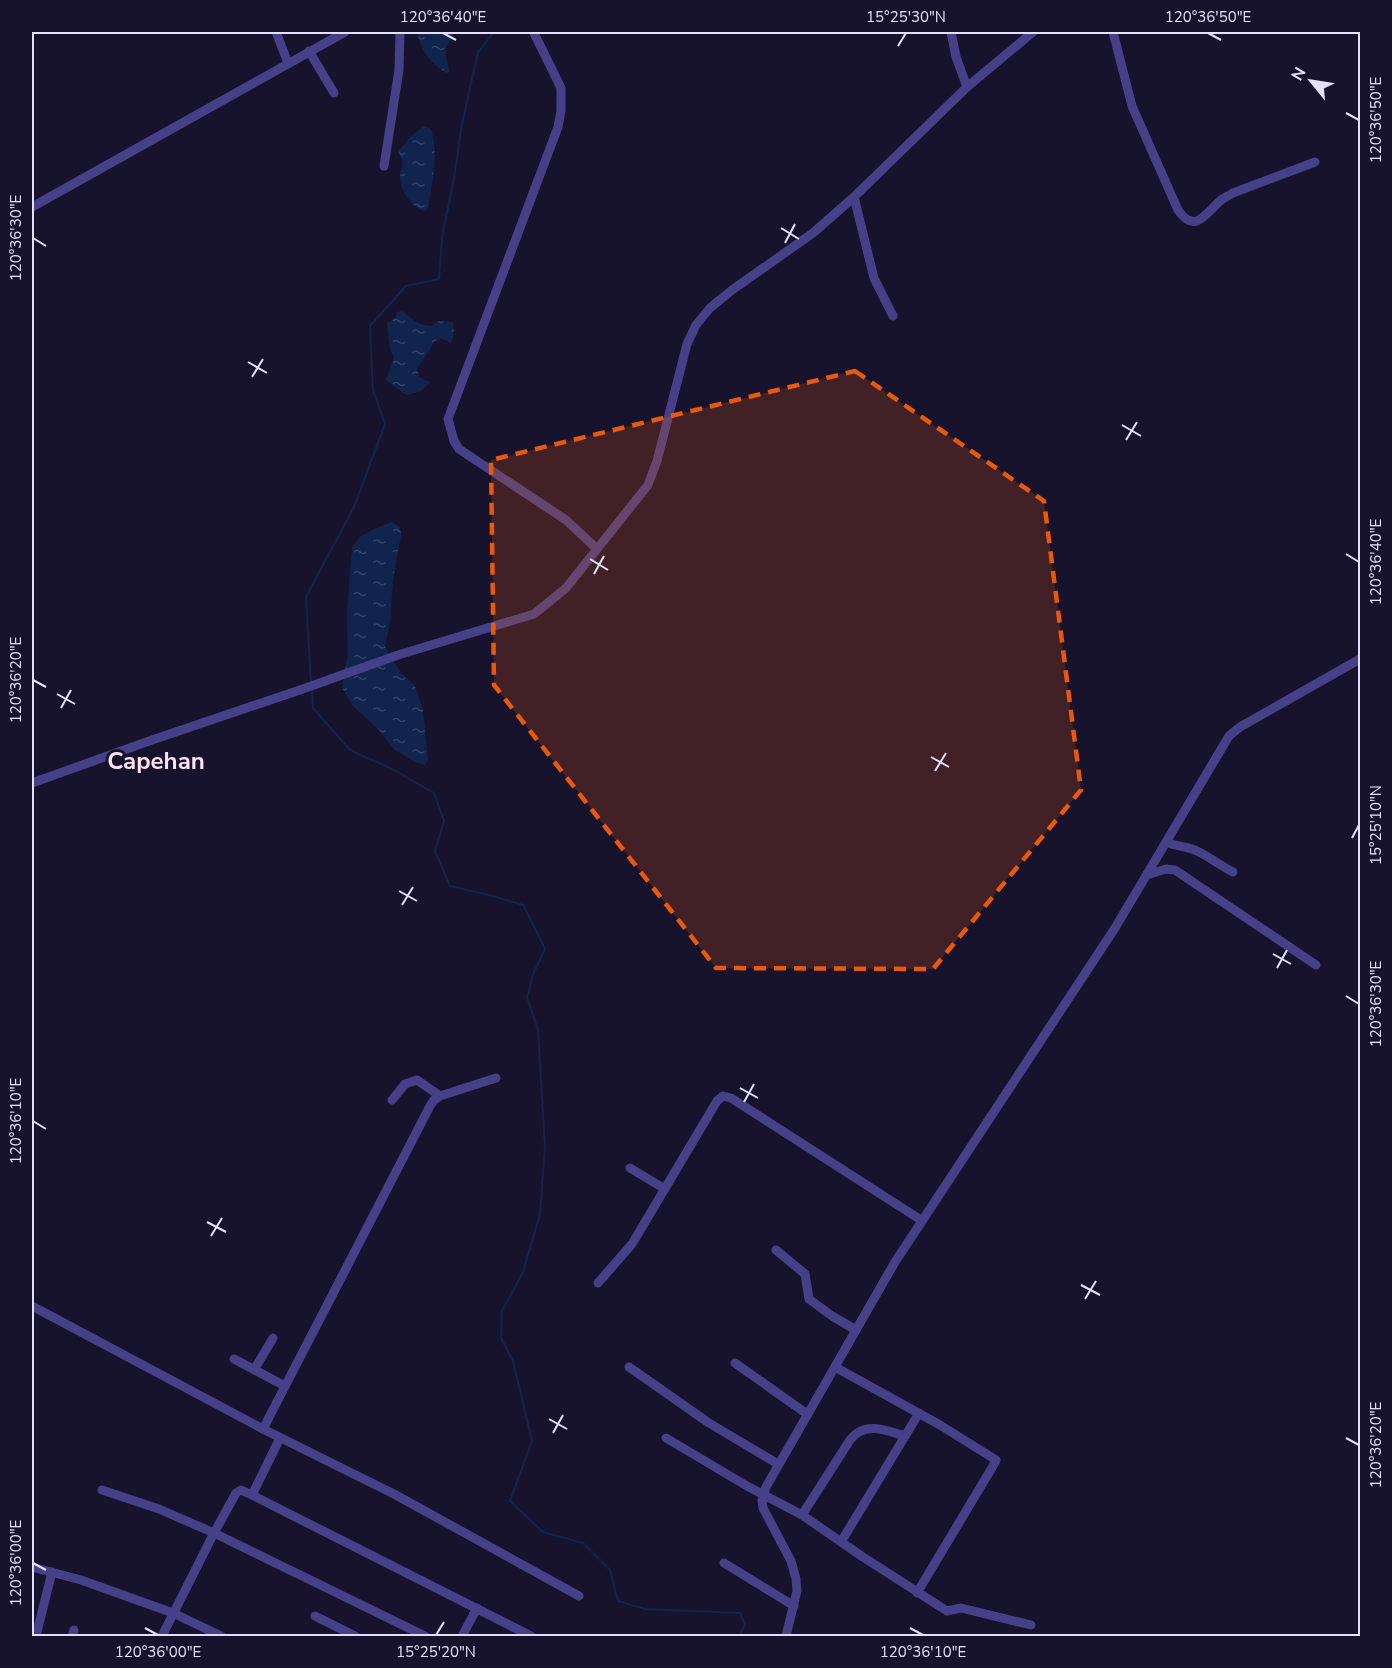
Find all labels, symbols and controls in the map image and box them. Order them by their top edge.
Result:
text: 120°36'40"E [400,7,486,27]
text: 15°25'30"N [866,7,946,27]
text: 120°36'50"E [1165,7,1251,27]
north arrow [1281,51,1341,111]
text: N [1286,63,1311,85]
text: 120°36'50"E [1366,77,1386,163]
text: 120°36'30"E [6,195,26,281]
text: 120°36'40"E [1366,519,1386,605]
text: 120°36'20"E [6,637,26,723]
district label: Capehan [107,745,205,777]
text: 15°25'10"N [1366,785,1386,865]
text: 120°36'30"E [1366,961,1386,1047]
text: 120°36'10"E [6,1078,26,1164]
text: 120°36'20"E [1366,1402,1386,1488]
text: 120°36'00"E [6,1520,26,1606]
text: 120°36'00"E [115,1642,201,1662]
text: 15°25'20"N [396,1642,476,1662]
text: 120°36'10"E [880,1642,966,1662]

